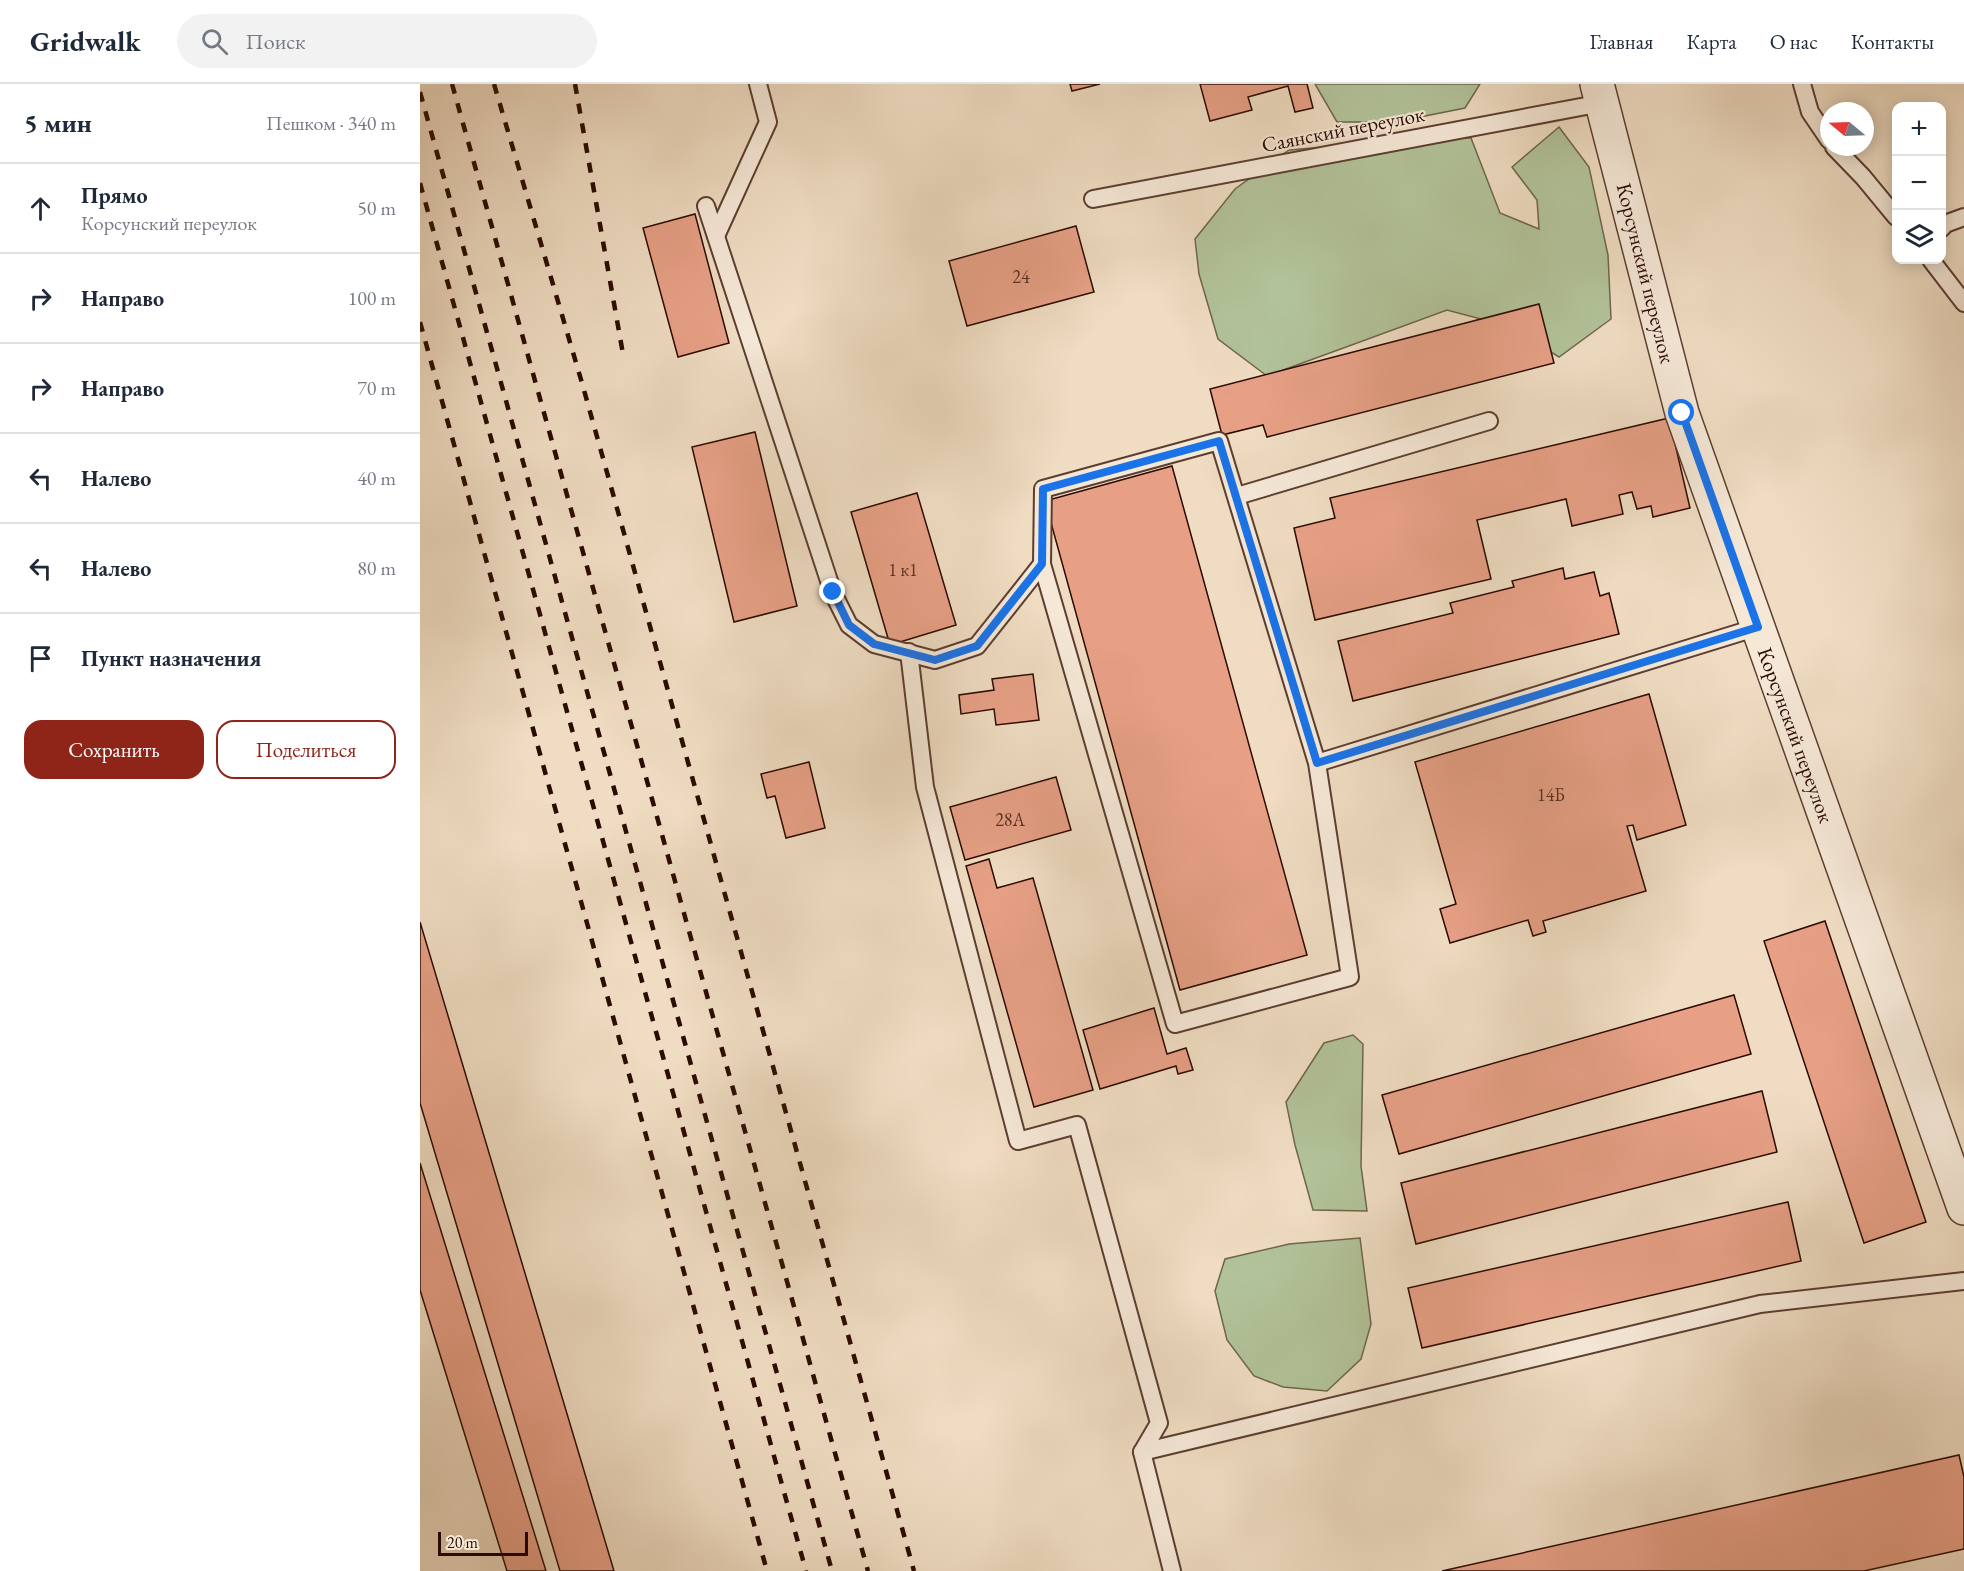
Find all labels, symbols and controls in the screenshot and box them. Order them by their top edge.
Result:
search box [177,14,597,68]
text: Gridwalk [30,23,141,59]
icon: search [198,25,231,58]
text: Поиск [246,27,305,56]
text: Главная [1589,28,1653,55]
text: Карта [1686,28,1737,55]
text: О нас [1770,28,1818,55]
text: Контакты [1851,28,1934,55]
street label: Саянский переулок [1259,100,1427,158]
north arrow [1820,102,1874,156]
map controls [1892,102,1946,264]
button: + [1892,102,1946,156]
text: 5 мин [24,106,92,140]
text: Пешком · 340 m [266,110,396,136]
button: − [1892,156,1946,210]
street label: Корсунский переулок [1611,180,1681,366]
text: Прямо [81,181,148,210]
icon: ahead [24,192,57,225]
text: 50 m [357,195,396,221]
text: Корсунский переулок [81,210,257,236]
button: layers [1892,210,1946,264]
house number: 24 [1012,265,1030,288]
icon: right [24,282,57,315]
text: Направо [81,284,164,313]
text: 100 m [348,285,396,311]
icon: right [24,372,57,405]
text: Направо [81,374,164,403]
text: 70 m [357,375,396,401]
route start [1668,399,1694,425]
icon: left [24,462,57,495]
text: Налево [81,464,151,493]
text: 40 m [357,465,396,491]
icon: left [24,552,57,585]
text: Налево [81,554,151,583]
text: 80 m [357,555,396,581]
house number: 1 к1 [888,558,918,581]
route end [819,578,845,604]
icon: arrive [24,642,57,675]
text: Пункт назначения [81,644,261,673]
street label: Корсунский переулок [1752,644,1840,826]
button: Сохранить [24,720,204,779]
button: Поделиться [216,720,396,779]
house number: 14Б [1537,783,1565,806]
house number: 28А [995,808,1025,831]
scale bar [438,1529,528,1556]
text: 20 m [447,1532,478,1553]

